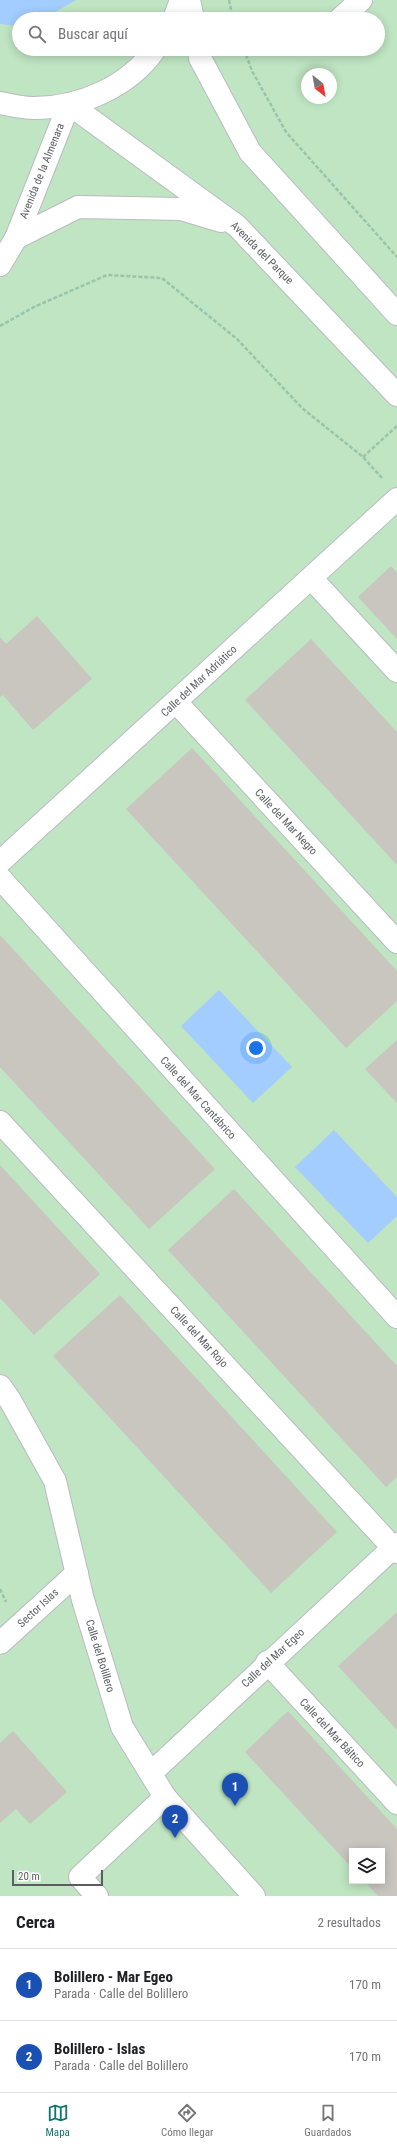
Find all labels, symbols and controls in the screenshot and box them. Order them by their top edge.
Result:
search box [12,12,385,56]
icon: search [26,23,48,45]
text: Buscar aquí [58,25,128,43]
north arrow [301,68,337,104]
street label: Avenida de la Almenara [17,121,67,221]
street label: Avenida del Parque [228,219,296,287]
street label: Calle del Mar Adriático [158,642,240,719]
street label: Calle del Mar Negro [252,786,320,858]
your location [246,1038,266,1058]
street label: Calle del Mar Cantábrico [157,1054,239,1142]
street label: Calle del Mar Rojo [167,1304,231,1371]
street label: Sector Islas [15,1586,61,1630]
street label: Calle del Bolillero [83,1618,117,1694]
street label: Calle del Mar Egeo [239,1625,307,1690]
street label: Calle del Mar Báltico [297,1696,368,1771]
pin: 1 [222,1773,248,1806]
pin: 2 [162,1805,188,1838]
map controls [349,1848,385,1884]
button: layers [349,1848,385,1884]
scale bar [12,1868,103,1887]
text: 20 m [18,1870,40,1883]
text: Cerca [16,1912,55,1932]
text: 2 resultados [317,1915,381,1930]
text: Bolillero - Mar Egeo [54,1968,173,1986]
text: 1 [26,1977,32,1992]
text: 170 m [349,1977,381,1992]
text: Parada · Calle del Bolillero [54,1986,188,2001]
text: Bolillero - Islas [54,2040,145,2058]
text: 2 [26,2049,32,2064]
text: 170 m [349,2049,381,2064]
text: Parada · Calle del Bolillero [54,2058,188,2073]
tab: Mapa [46,2102,70,2139]
tab: Cómo llegar [161,2102,213,2139]
tab: Guardados [304,2102,351,2139]

